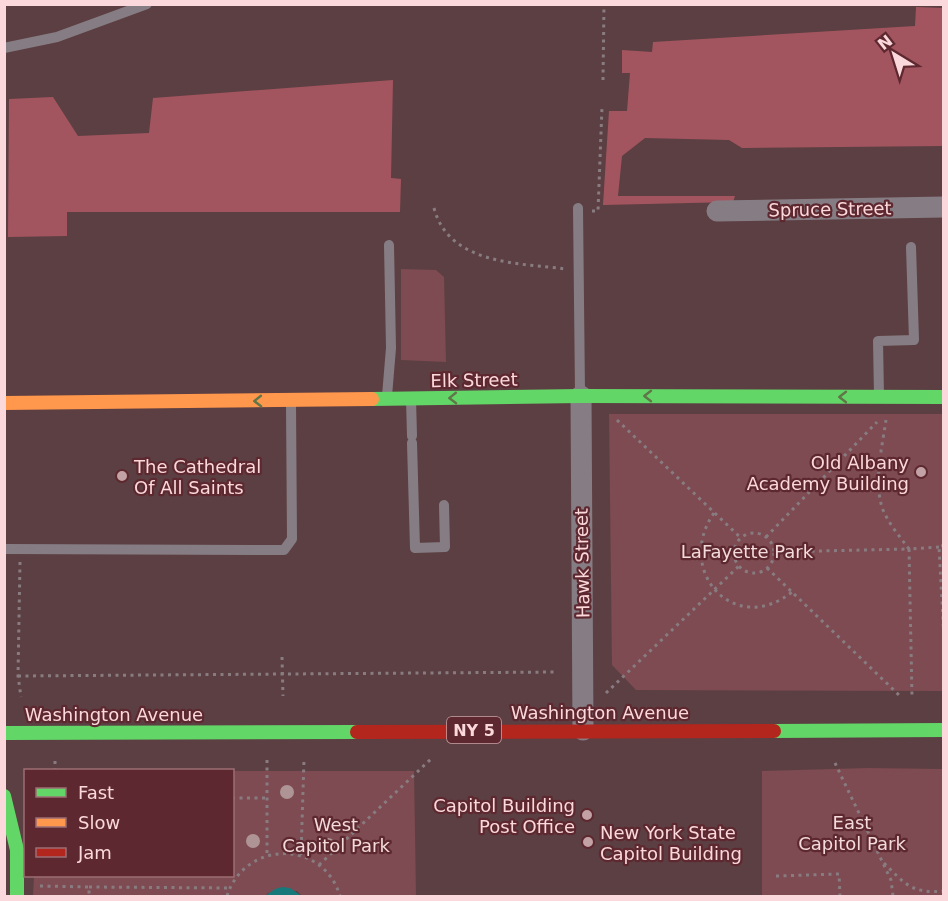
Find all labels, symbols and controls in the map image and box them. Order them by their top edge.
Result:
north arrow [864,24,924,84]
text: N [874,31,896,54]
street label: Spruce Street [768,197,892,221]
street label: Elk Street [430,369,518,391]
one-way arrow [644,390,653,403]
one-way arrow [839,391,848,403]
one-way arrow [449,392,458,405]
one-way arrow [254,395,263,408]
place label: Old Albany Academy Building [747,452,909,494]
place label: The Cathedral Of All Saints [133,456,261,498]
marker: Old Albany Academy Building [914,465,928,479]
marker: The Cathedral Of All Saints [115,469,129,483]
street label: Hawk Street [571,508,593,618]
park label: LaFayette Park [681,541,814,562]
street label: Washington Avenue [511,702,689,723]
street label: Washington Avenue [25,704,203,725]
road number: NY 5 [447,717,501,743]
legend [24,769,234,877]
text: Fast [78,782,114,803]
place label: Capitol Building Post Office [433,795,575,837]
marker: Capitol Building Post Office [580,808,594,822]
text: Slow [78,812,120,833]
park label: East Capitol Park [798,812,906,854]
park label: West Capitol Park [282,814,390,856]
place label: New York State Capitol Building [600,822,742,864]
marker: New York State Capitol Building [581,835,595,849]
text: Jam [77,842,112,863]

